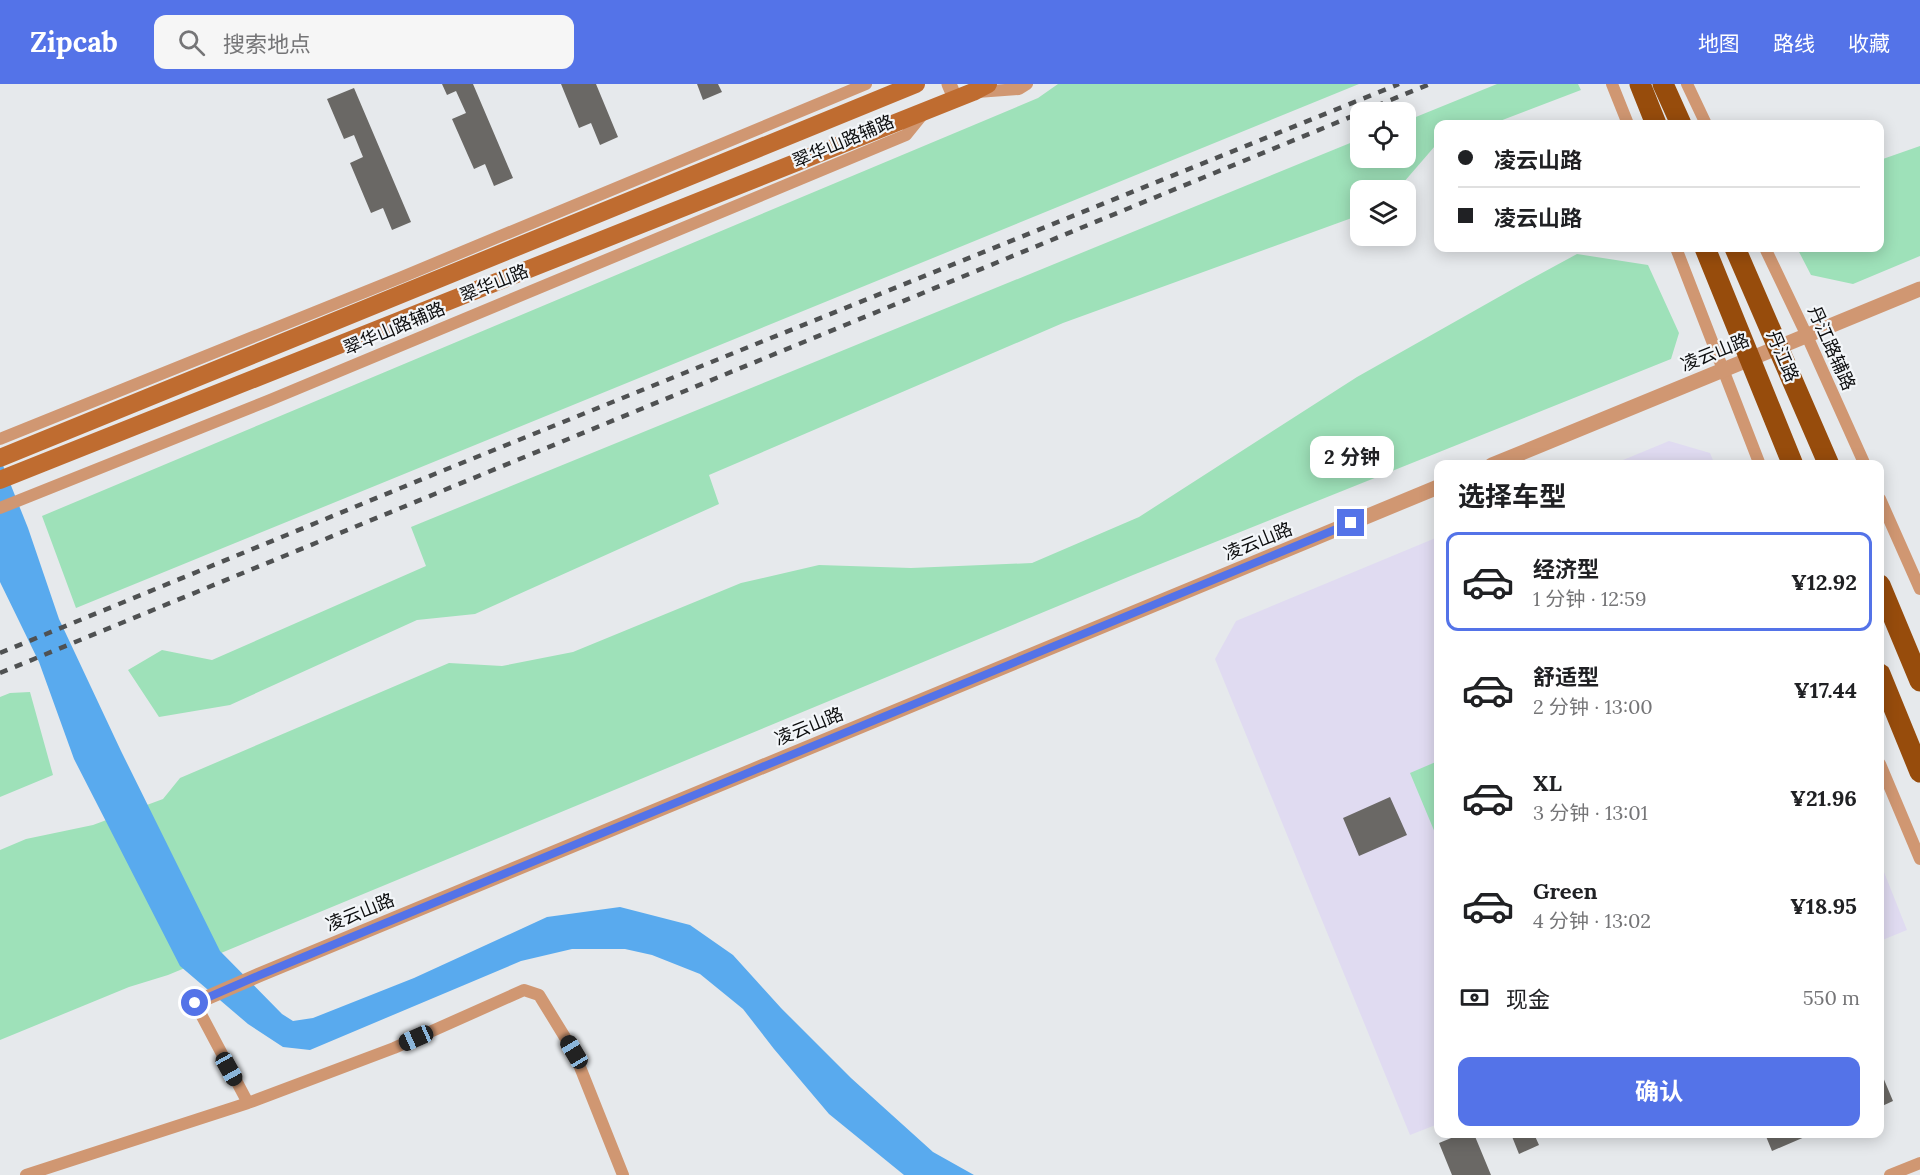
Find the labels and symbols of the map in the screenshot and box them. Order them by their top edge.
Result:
street label: 翠华山路辅路 [789,109,897,173]
street label: 翠华山路 [456,259,532,307]
street label: 翠华山路辅路 [340,296,448,360]
street label: 丹江路辅路 [1803,302,1861,394]
street label: 丹江路 [1762,327,1804,385]
street label: 凌云山路 [1677,328,1753,376]
callout: 2 分钟 [1309,436,1393,478]
route end [1337,509,1364,536]
street label: 凌云山路 [1220,517,1296,565]
street label: 凌云山路 [771,702,847,750]
street label: 凌云山路 [322,888,398,936]
route start [181,989,208,1016]
car [396,1022,436,1054]
car [557,1032,591,1072]
car [212,1049,246,1089]

